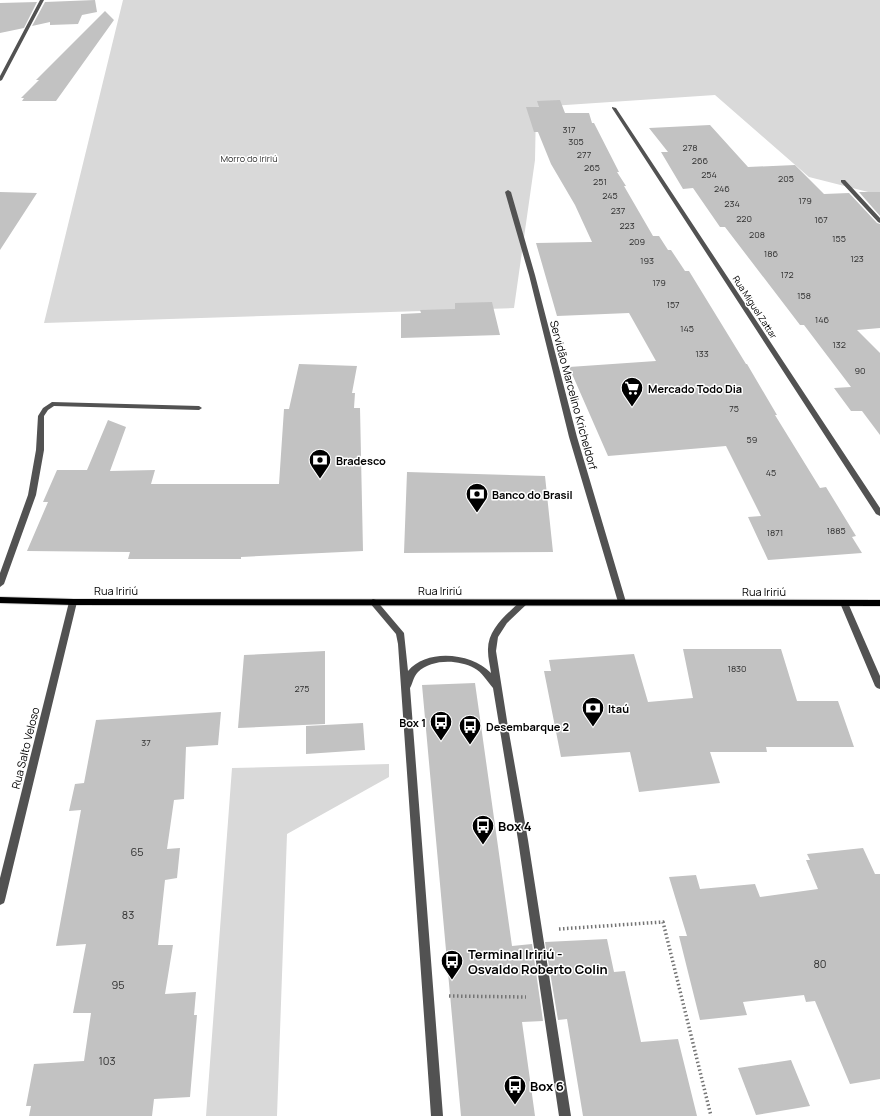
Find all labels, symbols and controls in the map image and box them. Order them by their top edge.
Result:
house number: 317 [562,123,576,136]
house number: 305 [568,135,584,148]
house number: 278 [683,141,697,154]
house number: 277 [577,148,592,161]
park label: Morro do Iririú [220,152,278,165]
house number: 266 [692,154,709,167]
house number: 265 [584,161,600,174]
house number: 254 [701,168,717,181]
house number: 205 [778,172,794,185]
house number: 251 [593,175,607,188]
house number: 246 [714,182,730,195]
house number: 245 [602,189,618,202]
house number: 179 [798,194,812,207]
house number: 234 [724,197,740,210]
house number: 237 [611,204,626,217]
house number: 220 [736,212,752,225]
house number: 167 [814,213,828,226]
house number: 223 [619,219,635,232]
house number: 208 [749,228,765,241]
house number: 155 [832,232,846,245]
house number: 209 [629,235,645,248]
house number: 186 [764,247,779,260]
house number: 123 [850,252,864,265]
house number: 193 [640,254,654,267]
house number: 172 [780,268,794,281]
street label: Rua Miguel Zattar [730,273,781,342]
house number: 179 [652,276,666,289]
house number: 158 [797,289,811,302]
house number: 157 [666,298,680,311]
house number: 146 [815,313,830,326]
street label: Servidão Marcelino Kricheldorf [547,319,601,471]
house number: 145 [680,322,694,335]
house number: 132 [832,338,846,351]
house number: 133 [695,347,709,360]
house number: 90 [854,364,866,377]
supermarket icon: Mercado Todo Dia [619,375,645,408]
place label: Mercado Todo Dia [648,381,742,396]
house number: 75 [729,402,739,415]
house number: 59 [747,433,757,446]
bank icon: Bradesco [307,447,333,480]
place label: Bradesco [336,453,386,468]
house number: 45 [766,466,776,479]
bank icon: Banco do Brasil [464,481,490,514]
place label: Banco do Brasil [492,487,573,502]
house number: 1885 [826,524,846,537]
house number: 1871 [767,526,783,539]
street label: Rua Iririú [94,583,138,598]
street label: Rua Iririú [418,583,462,598]
street label: Rua Iririú [742,584,786,599]
house number: 1830 [727,662,747,675]
house number: 275 [295,682,309,695]
bank icon: Itaú [580,695,606,728]
place label: Itaú [608,701,629,716]
street label: Rua Salto Veloso [8,705,43,790]
bus stop icon: Box 1 [428,709,454,742]
bus stop icon: Desembarque 2 [457,713,483,746]
place label: Box 1 [399,715,426,730]
place label: Desembarque 2 [486,719,569,734]
house number: 37 [141,736,151,749]
bus stop icon: Box 4 [470,813,496,846]
place label: Box 4 [498,817,532,835]
house number: 65 [130,844,144,859]
house number: 83 [122,907,134,922]
place label: Terminal Iririú - Osvaldo Roberto Colin [468,945,608,978]
bus stop icon: Terminal Iririú - Osvaldo Roberto Colin [439,948,465,981]
house number: 80 [813,956,827,971]
house number: 95 [111,977,125,992]
house number: 103 [98,1053,116,1068]
bus stop icon: Box 6 [502,1073,528,1106]
place label: Box 6 [530,1077,564,1095]

